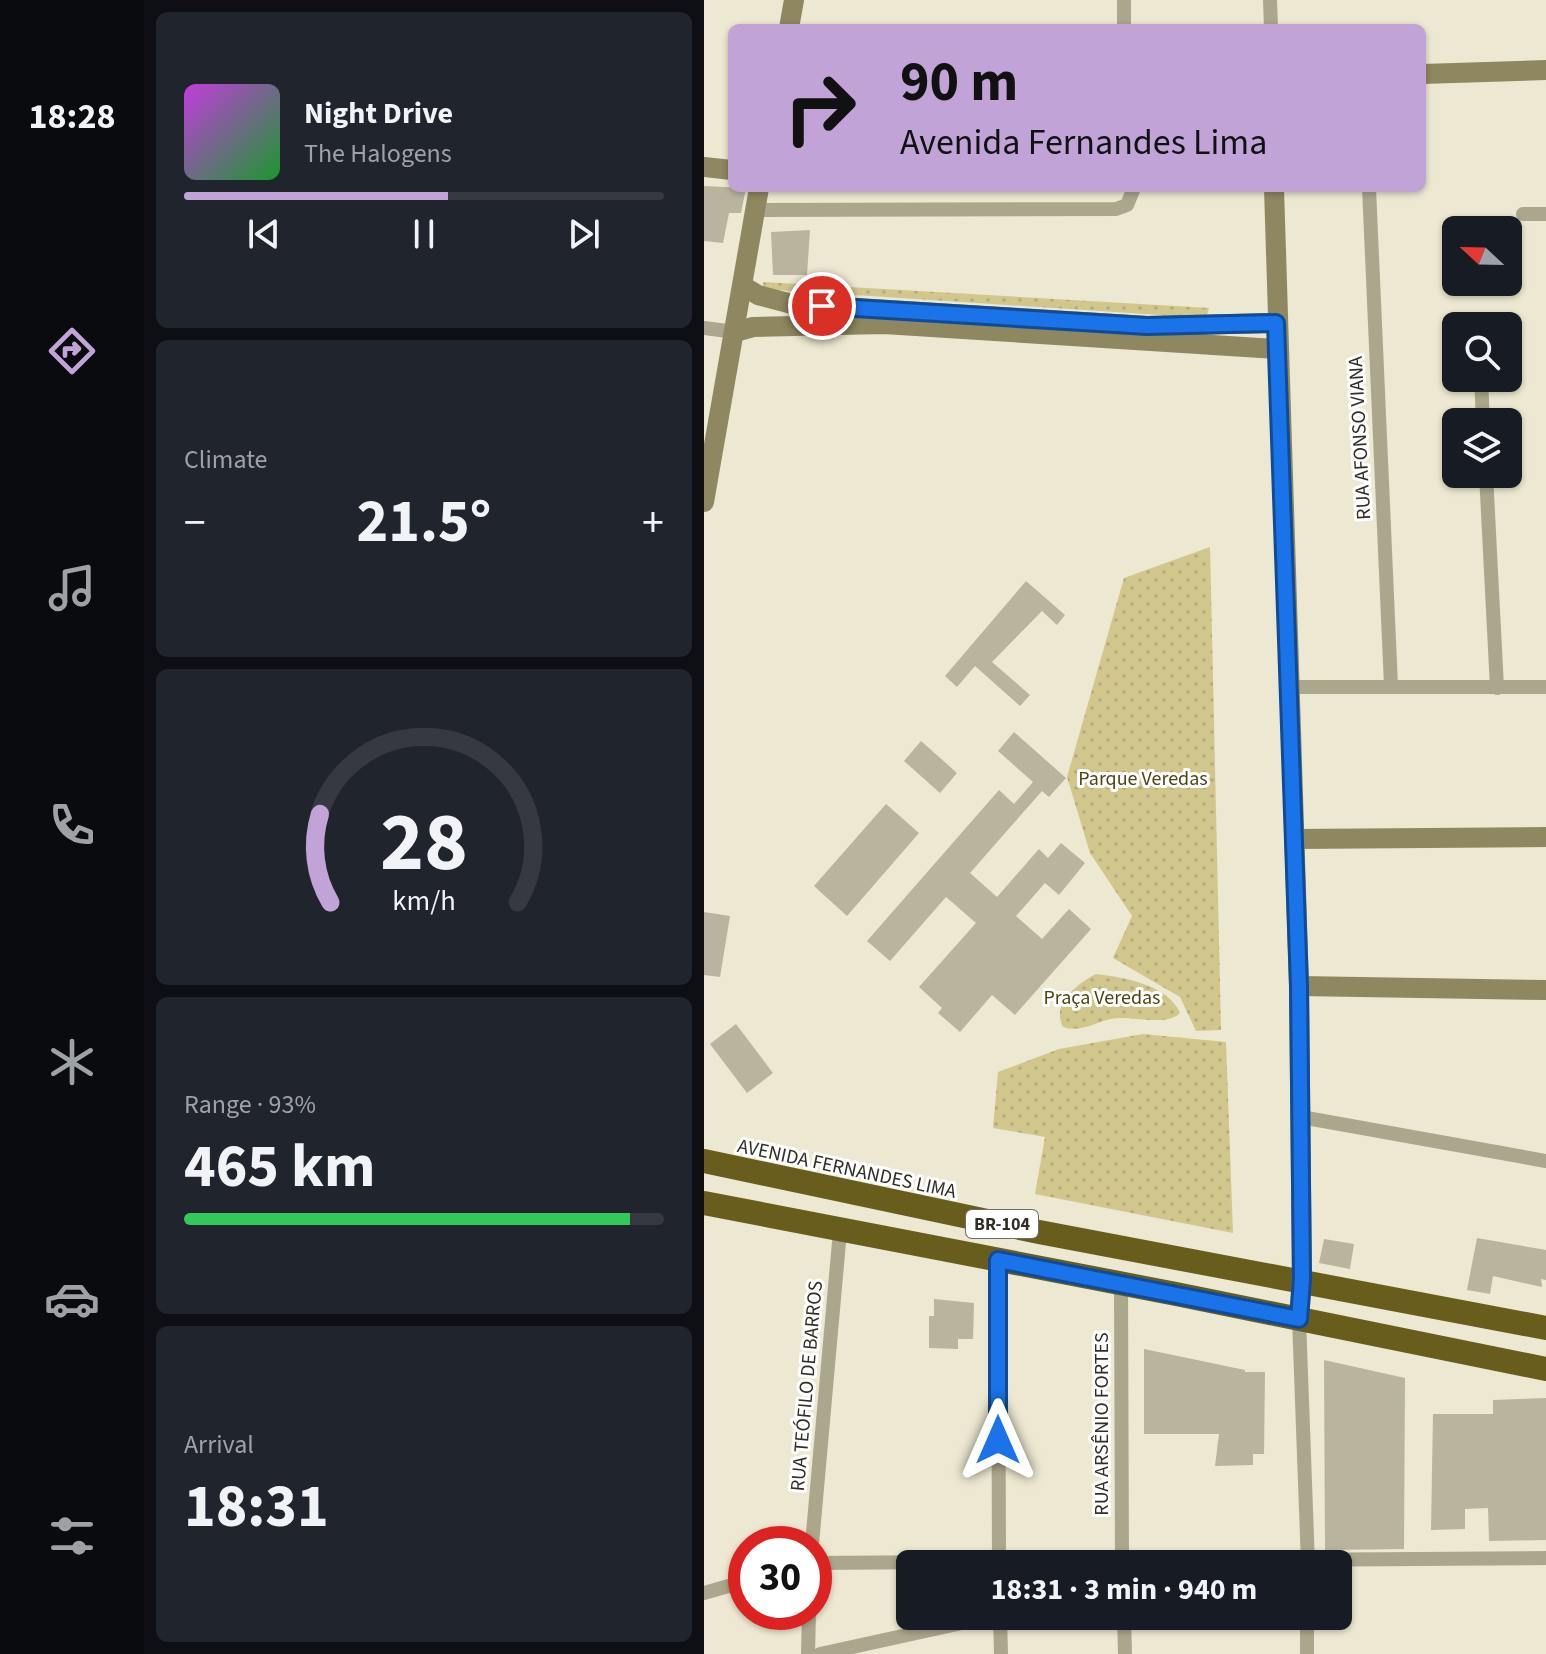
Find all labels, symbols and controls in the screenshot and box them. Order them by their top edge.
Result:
text: 90 m [900,43,1018,122]
icon: right [768,56,872,160]
text: 18:28 [29,91,115,142]
text: Night Drive [304,92,453,135]
text: Avenida Fernandes Lima [900,117,1267,168]
text: The Halogens [304,135,452,172]
icon: previous [242,212,286,256]
icon: pause [402,212,446,256]
icon: next [562,212,606,256]
north arrow [1442,216,1522,296]
map controls [1442,216,1522,488]
pin [788,272,856,340]
icon: arrive [800,284,844,328]
button: search [1442,312,1522,392]
icon: directions [44,323,100,379]
street label: RUA AFONSO VIANA [1342,355,1378,520]
button: layers [1442,408,1522,488]
text: Climate [184,441,268,478]
text: 21.5° [357,480,491,565]
text: − [184,492,206,555]
text: + [642,492,664,555]
icon: music [44,560,100,616]
park label: Parque Veredas [1078,765,1208,793]
text: 28 [380,784,468,902]
icon: phone [44,797,100,853]
text: km/h [392,881,456,921]
park label: Praça Veredas [1043,984,1161,1012]
icon: climate [44,1034,100,1090]
text: Range · 93% [184,1086,316,1123]
text: 465 km [184,1125,375,1210]
street label: AVENIDA FERNANDES LIMA [735,1132,959,1206]
road number: BR-104 [966,1210,1038,1238]
icon: car [44,1271,100,1327]
street label: RUA TEÓFILO DE BARROS [784,1280,830,1492]
street label: RUA ARSÊNIO FORTES [1088,1332,1116,1516]
position arrow [956,1398,1040,1482]
text: Arrival [184,1426,254,1463]
text: 18:31 [184,1465,329,1550]
icon: filters [44,1508,100,1564]
speed limit sign: 30 [728,1526,832,1630]
text: 18:31 · 3 min · 940 m [991,1568,1257,1611]

